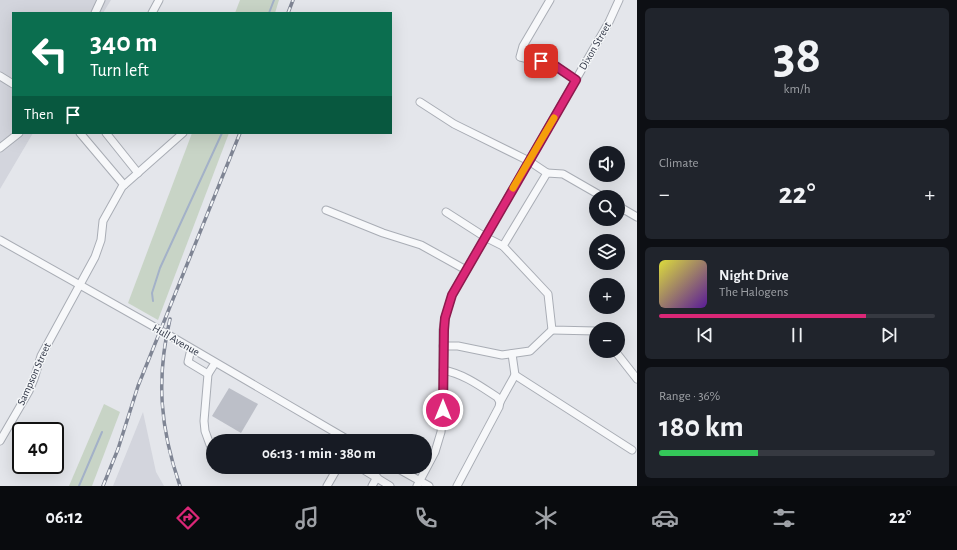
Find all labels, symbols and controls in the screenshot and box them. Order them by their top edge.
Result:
street label: Dixon Street [577,20,613,72]
icon: left [24,28,76,80]
text: 340 m [90,29,158,57]
text: 38 [773,30,821,82]
pin [524,44,558,78]
icon: arrive [530,50,552,72]
text: Turn left [90,62,149,80]
text: km/h [784,83,810,96]
icon: arrive [62,104,84,126]
text: Then [24,107,54,122]
map controls [589,146,625,358]
button: sound [589,146,625,182]
text: Climate [659,157,698,170]
text: 22° [778,179,816,209]
text: − [659,183,670,205]
text: + [924,183,935,205]
button: search [589,190,625,226]
button: layers [589,234,625,270]
text: Night Drive [719,268,789,283]
button: + [589,278,625,314]
text: The Halogens [719,286,788,299]
street label: Hull Avenue [151,322,201,358]
button: − [589,322,625,358]
icon: previous [694,324,716,346]
icon: pause [786,324,808,346]
icon: next [878,324,900,346]
street label: Sampson Street [15,341,53,407]
position arrow [422,389,464,431]
text: Range · 36% [659,390,720,403]
text: 180 km [659,412,744,442]
speed limit sign: 40 [12,422,64,474]
text: 06:13 · 1 min · 380 m [262,446,376,461]
icon: directions [174,504,202,532]
icon: music [293,504,321,532]
icon: phone [412,504,440,532]
icon: climate [532,504,560,532]
icon: car [651,504,679,532]
icon: filters [770,504,798,532]
text: 06:12 [46,509,83,527]
text: 22° [889,509,911,527]

